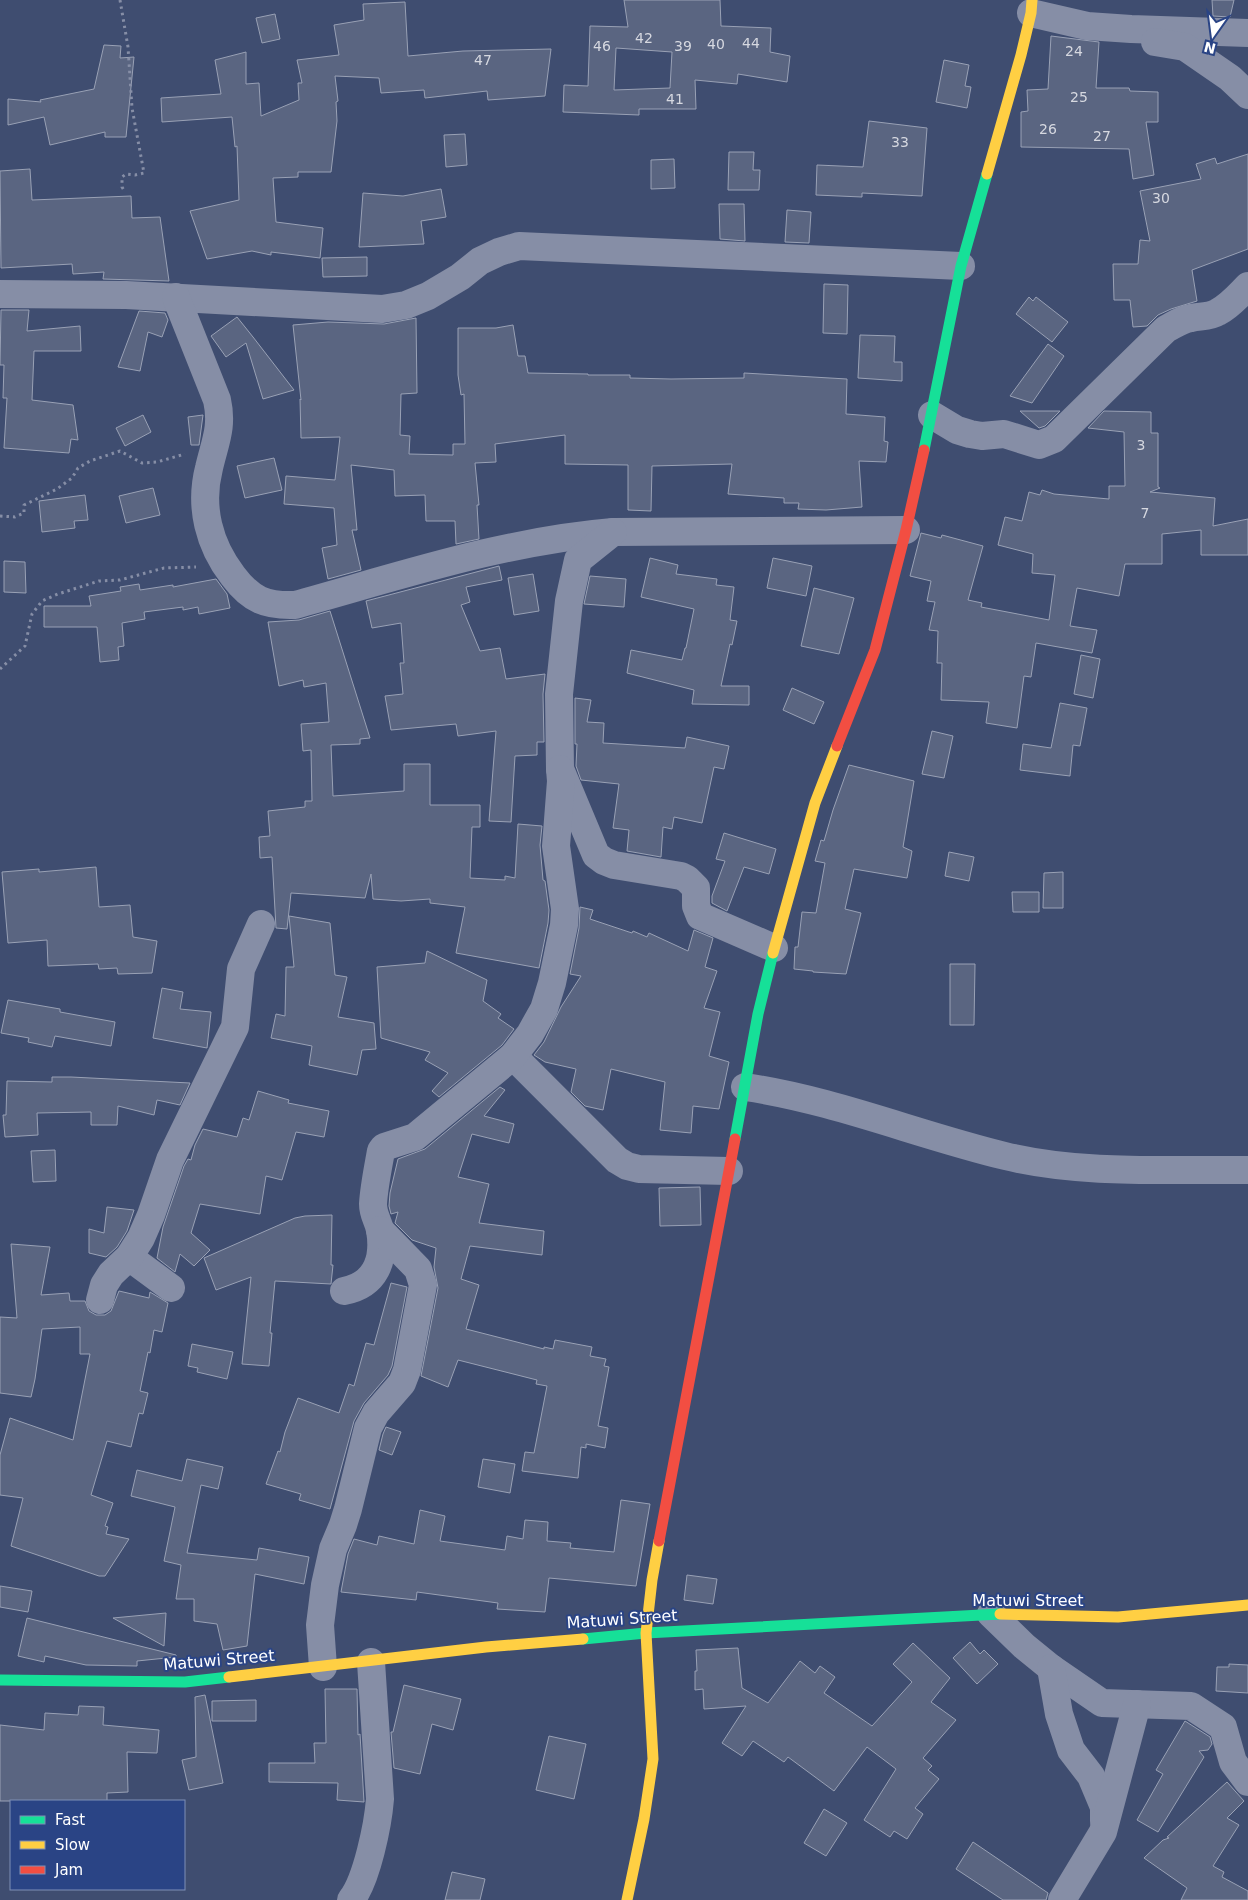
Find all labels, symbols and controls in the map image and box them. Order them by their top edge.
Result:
north arrow [1188,10,1238,60]
house number: 42 [635,30,653,46]
house number: 44 [742,35,760,51]
house number: 40 [707,36,725,52]
house number: 46 [593,38,611,54]
house number: 39 [674,38,692,54]
text: N [1202,38,1217,57]
house number: 24 [1065,43,1083,59]
house number: 47 [474,52,492,68]
house number: 25 [1070,89,1088,105]
house number: 41 [666,91,684,107]
house number: 26 [1039,121,1057,137]
house number: 27 [1093,128,1111,144]
house number: 33 [891,134,909,150]
house number: 30 [1152,190,1170,206]
house number: 3 [1137,437,1145,453]
house number: 7 [1141,505,1149,521]
street label: Matuwi Street [972,1591,1084,1610]
street label: Matuwi Street [566,1606,678,1632]
street label: Matuwi Street [163,1646,275,1674]
legend [10,1800,185,1890]
text: Fast [55,1811,85,1829]
text: Slow [55,1836,90,1854]
text: Jam [54,1861,83,1879]

